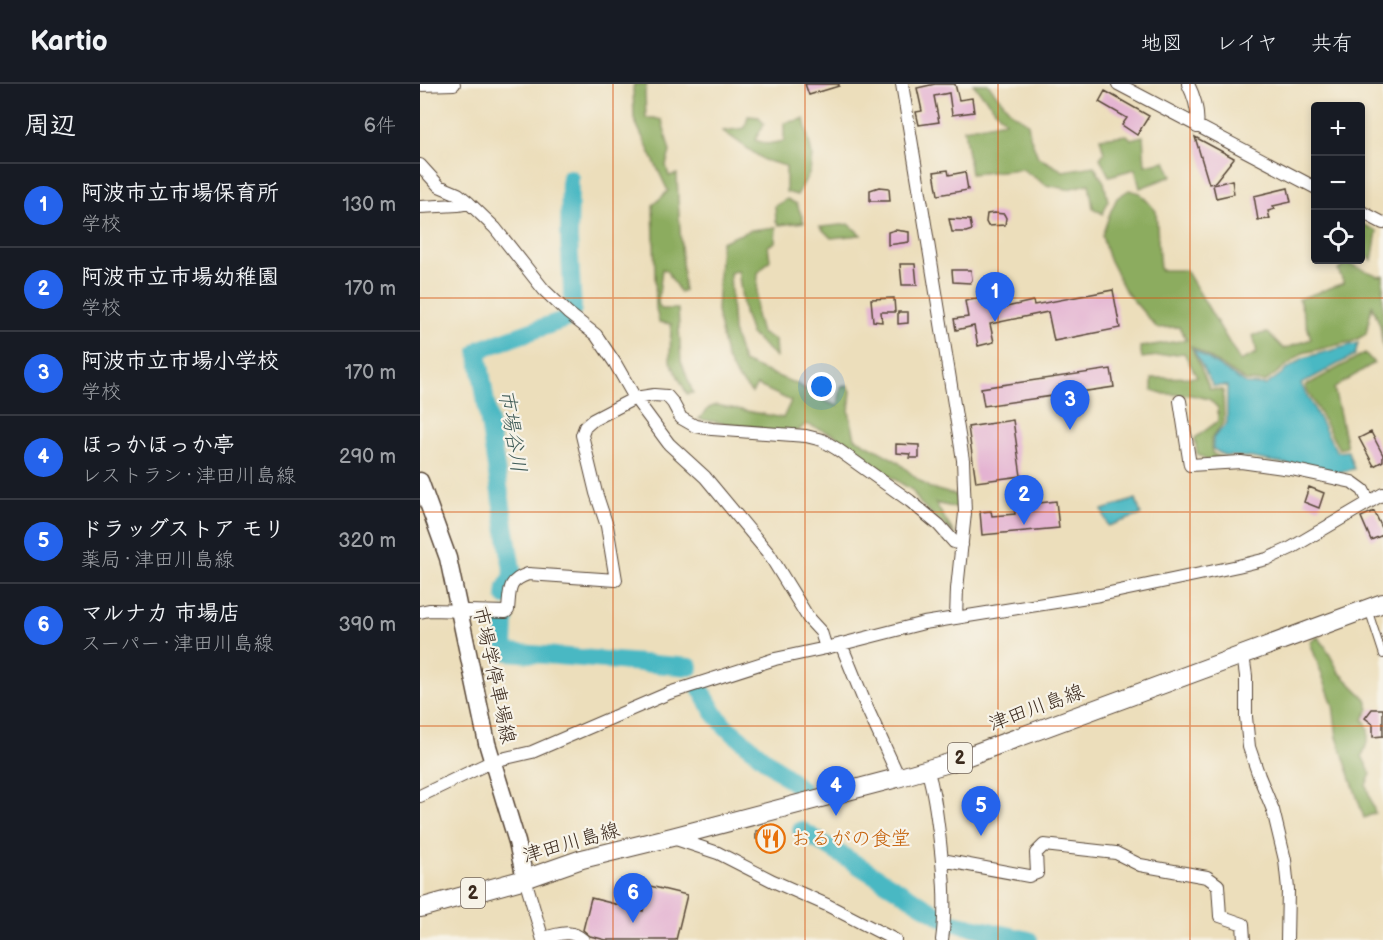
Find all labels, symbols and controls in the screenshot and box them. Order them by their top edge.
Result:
text: Kartio [30,25,108,58]
text: 地図 [1141,31,1183,56]
text: レイヤ [1216,31,1278,56]
text: 共有 [1311,31,1353,56]
map controls [1311,102,1365,264]
button: + [1311,102,1365,156]
text: 周辺 [24,111,76,142]
text: 6件 [364,114,396,138]
button: − [1311,156,1365,210]
text: 阿波市立市場保育所 [81,180,279,207]
text: 1 [39,193,48,217]
text: 130 m [342,193,396,217]
button: locate [1311,210,1365,264]
text: 学校 [81,212,121,236]
text: 阿波市立市場幼稚園 [81,264,279,291]
pin: 1 [976,272,1014,322]
text: 2 [38,277,49,301]
text: 170 m [345,277,396,301]
text: 学校 [81,296,121,320]
text: 阿波市立市場小学校 [81,348,279,375]
text: 3 [38,361,49,385]
text: 170 m [345,361,396,385]
your location [807,372,836,401]
text: 学校 [81,380,121,404]
pin: 3 [1050,380,1090,430]
water label: 市場谷川 [494,388,531,475]
text: ほっかほっか亭 [81,432,235,459]
text: 4 [38,445,49,469]
text: 290 m [339,445,396,469]
text: レストラン · 津田川島線 [81,464,296,488]
pin: 2 [1004,476,1044,525]
text: ドラッグストア モリ [81,516,285,543]
text: 5 [38,529,49,553]
text: 320 m [338,529,396,553]
text: 薬局 · 津田川島線 [81,548,234,572]
text: マルナカ 市場店 [81,600,241,627]
street label: 市場学停車場線 [468,604,520,746]
text: 6 [37,613,50,637]
text: 390 m [338,613,396,637]
text: スーパー · 津田川島線 [81,632,273,656]
street label: 津田川島線 [985,680,1087,736]
road number: 2 [948,743,972,773]
pin: 4 [816,766,856,816]
pin: 5 [962,786,1000,836]
street label: 津田川島線 [520,818,623,868]
restaurant icon: おるがの食堂 [754,822,786,854]
place label: おるがの食堂 [791,827,911,851]
pin: 6 [614,874,652,923]
road number: 2 [461,878,485,908]

